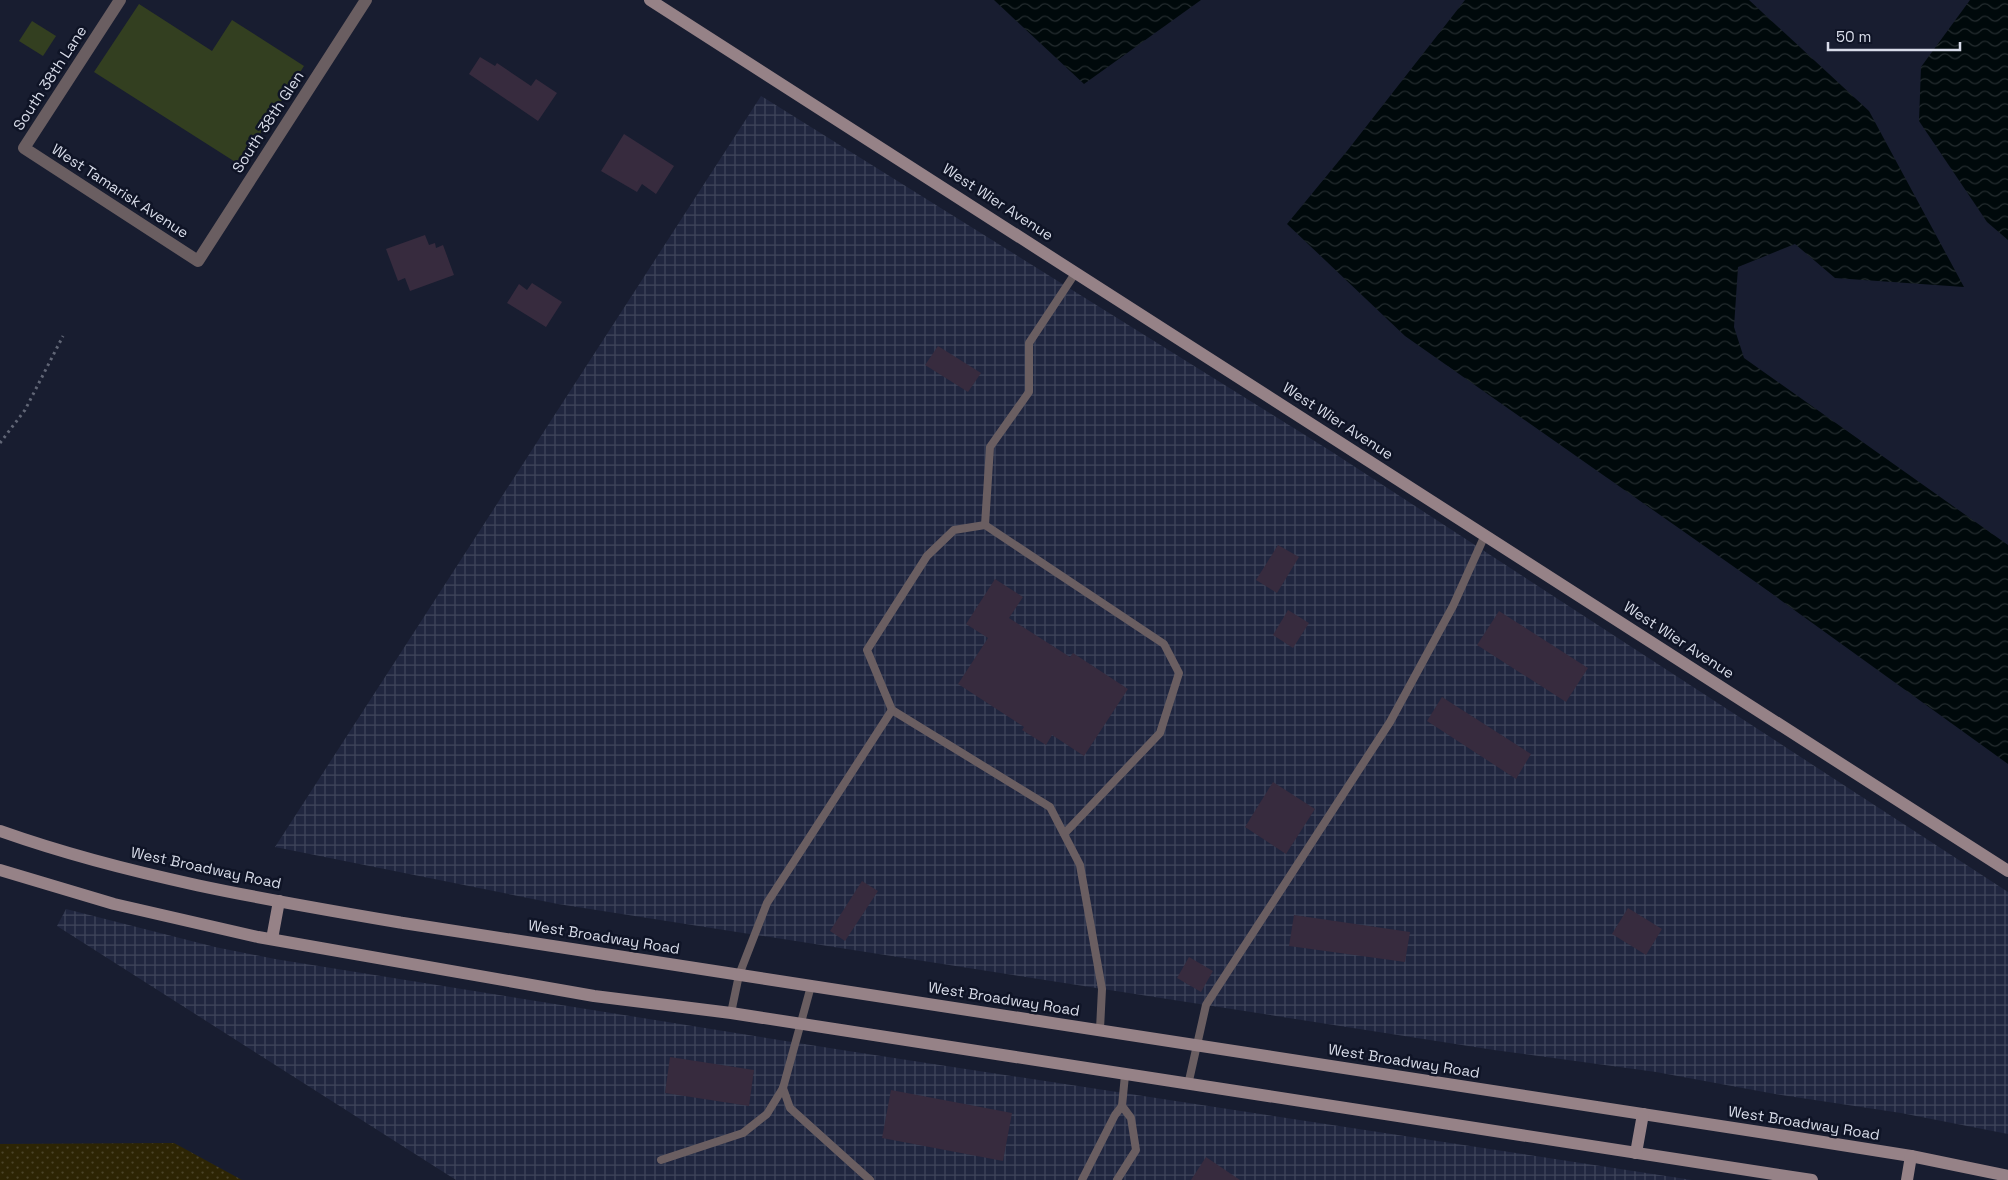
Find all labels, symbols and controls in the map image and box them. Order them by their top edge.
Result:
scale bar [1828,20,1960,52]
street label: South 38th Lane [9,22,91,134]
text: 50 m [1836,27,1871,46]
street label: South 38th Glen [228,67,308,176]
street label: West Tamarisk Avenue [48,139,192,242]
street label: West Wier Avenue [939,159,1057,245]
street label: West Wier Avenue [1279,378,1397,464]
street label: West Wier Avenue [1620,597,1738,683]
street label: West Broadway Road [129,842,283,893]
street label: West Broadway Road [527,915,681,958]
street label: West Broadway Road [927,977,1081,1020]
street label: West Broadway Road [1327,1039,1481,1082]
street label: West Broadway Road [1727,1101,1881,1144]

